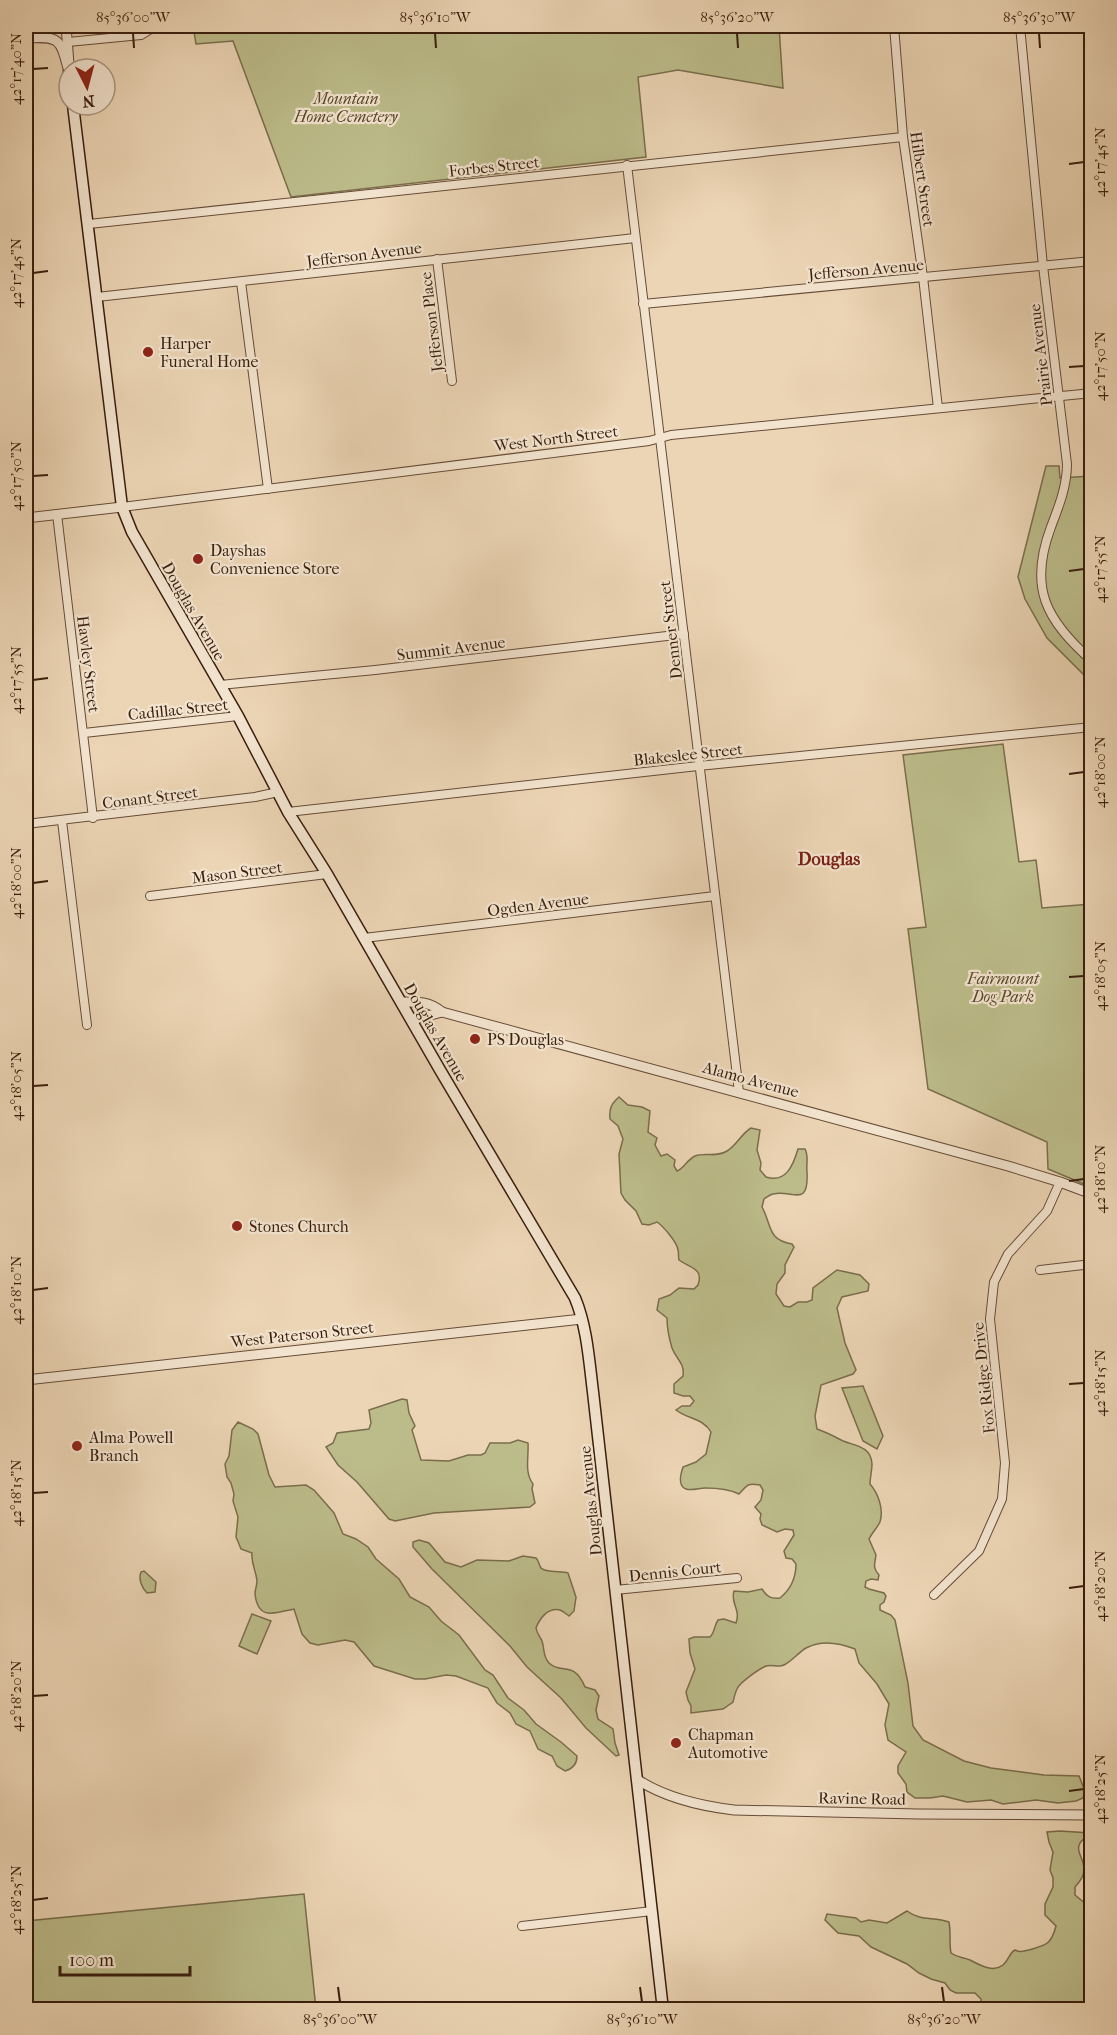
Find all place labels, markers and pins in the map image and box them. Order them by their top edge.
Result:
place label: Harper Funeral Home [160,334,259,371]
marker: Harper Funeral Home [141,345,155,359]
place label: Dayshas Convenience Store [210,541,339,578]
marker: Dayshas Convenience Store [191,552,205,566]
place label: PS Douglas [487,1030,564,1049]
marker: PS Douglas [468,1032,482,1046]
place label: Stones Church [249,1217,349,1236]
marker: Stones Church [230,1219,244,1233]
place label: Alma Powell Branch [88,1428,174,1465]
marker: Alma Powell Branch [70,1439,84,1453]
place label: Chapman Automotive [687,1725,768,1762]
marker: Chapman Automotive [669,1736,683,1750]

